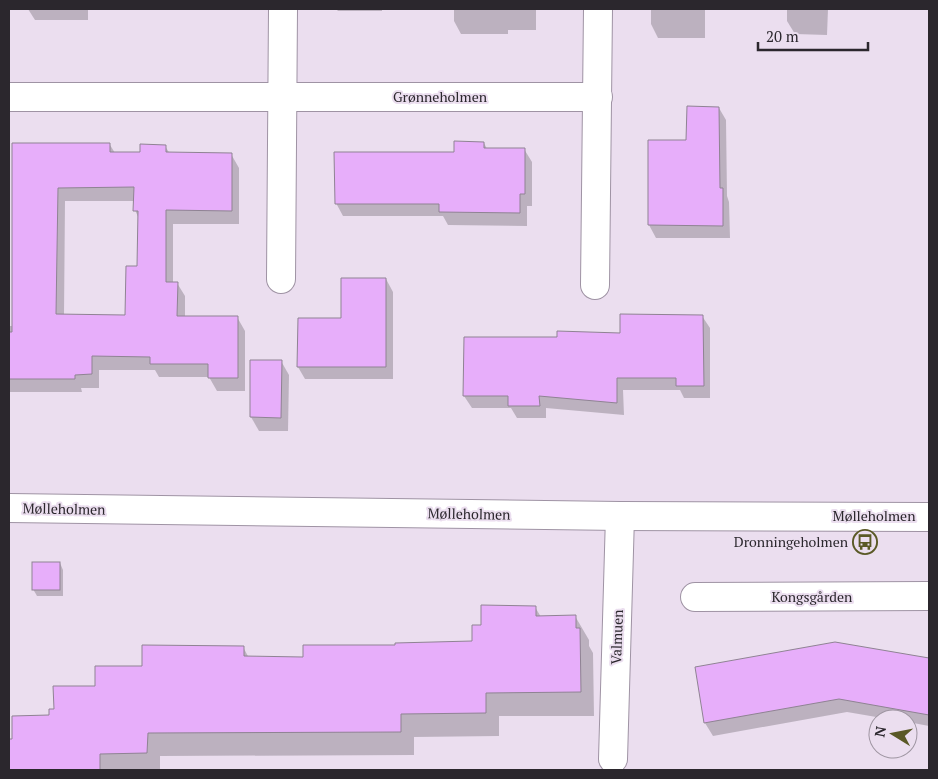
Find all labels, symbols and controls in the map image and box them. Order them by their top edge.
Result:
scale bar [758,20,868,52]
text: 20 m [766,26,799,46]
street label: Grønneholmen [393,87,488,106]
street label: Mølleholmen [22,498,106,519]
street label: Mølleholmen [427,503,511,524]
street label: Mølleholmen [833,506,916,525]
bus stop icon: Dronningeholmen [852,529,878,555]
place label: Dronningeholmen [734,532,849,551]
street label: Kongsgården [772,587,853,606]
street label: Valmuen [606,608,627,665]
north arrow [868,709,918,759]
text: N [869,724,890,739]

